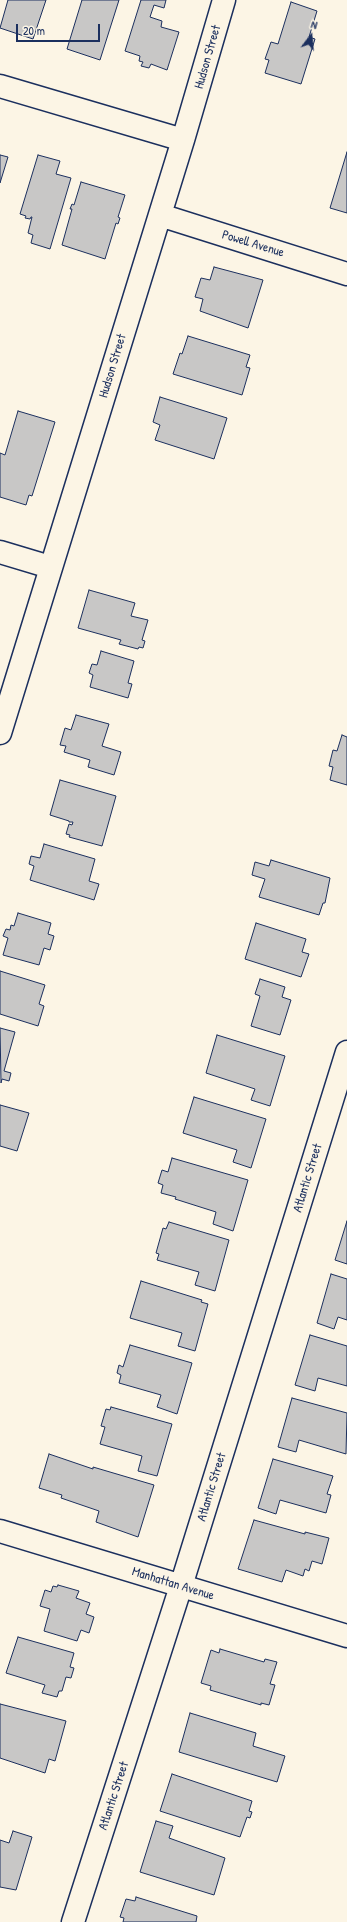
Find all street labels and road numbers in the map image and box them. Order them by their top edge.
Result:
street label: Hudson Street [191,23,225,91]
street label: Powell Avenue [220,227,286,261]
street label: Hudson Street [96,332,130,400]
street label: Atlantic Street [290,1142,326,1214]
street label: Atlantic Street [194,1451,230,1523]
street label: Manhattan Avenue [130,1564,216,1604]
street label: Atlantic Street [96,1760,132,1832]

